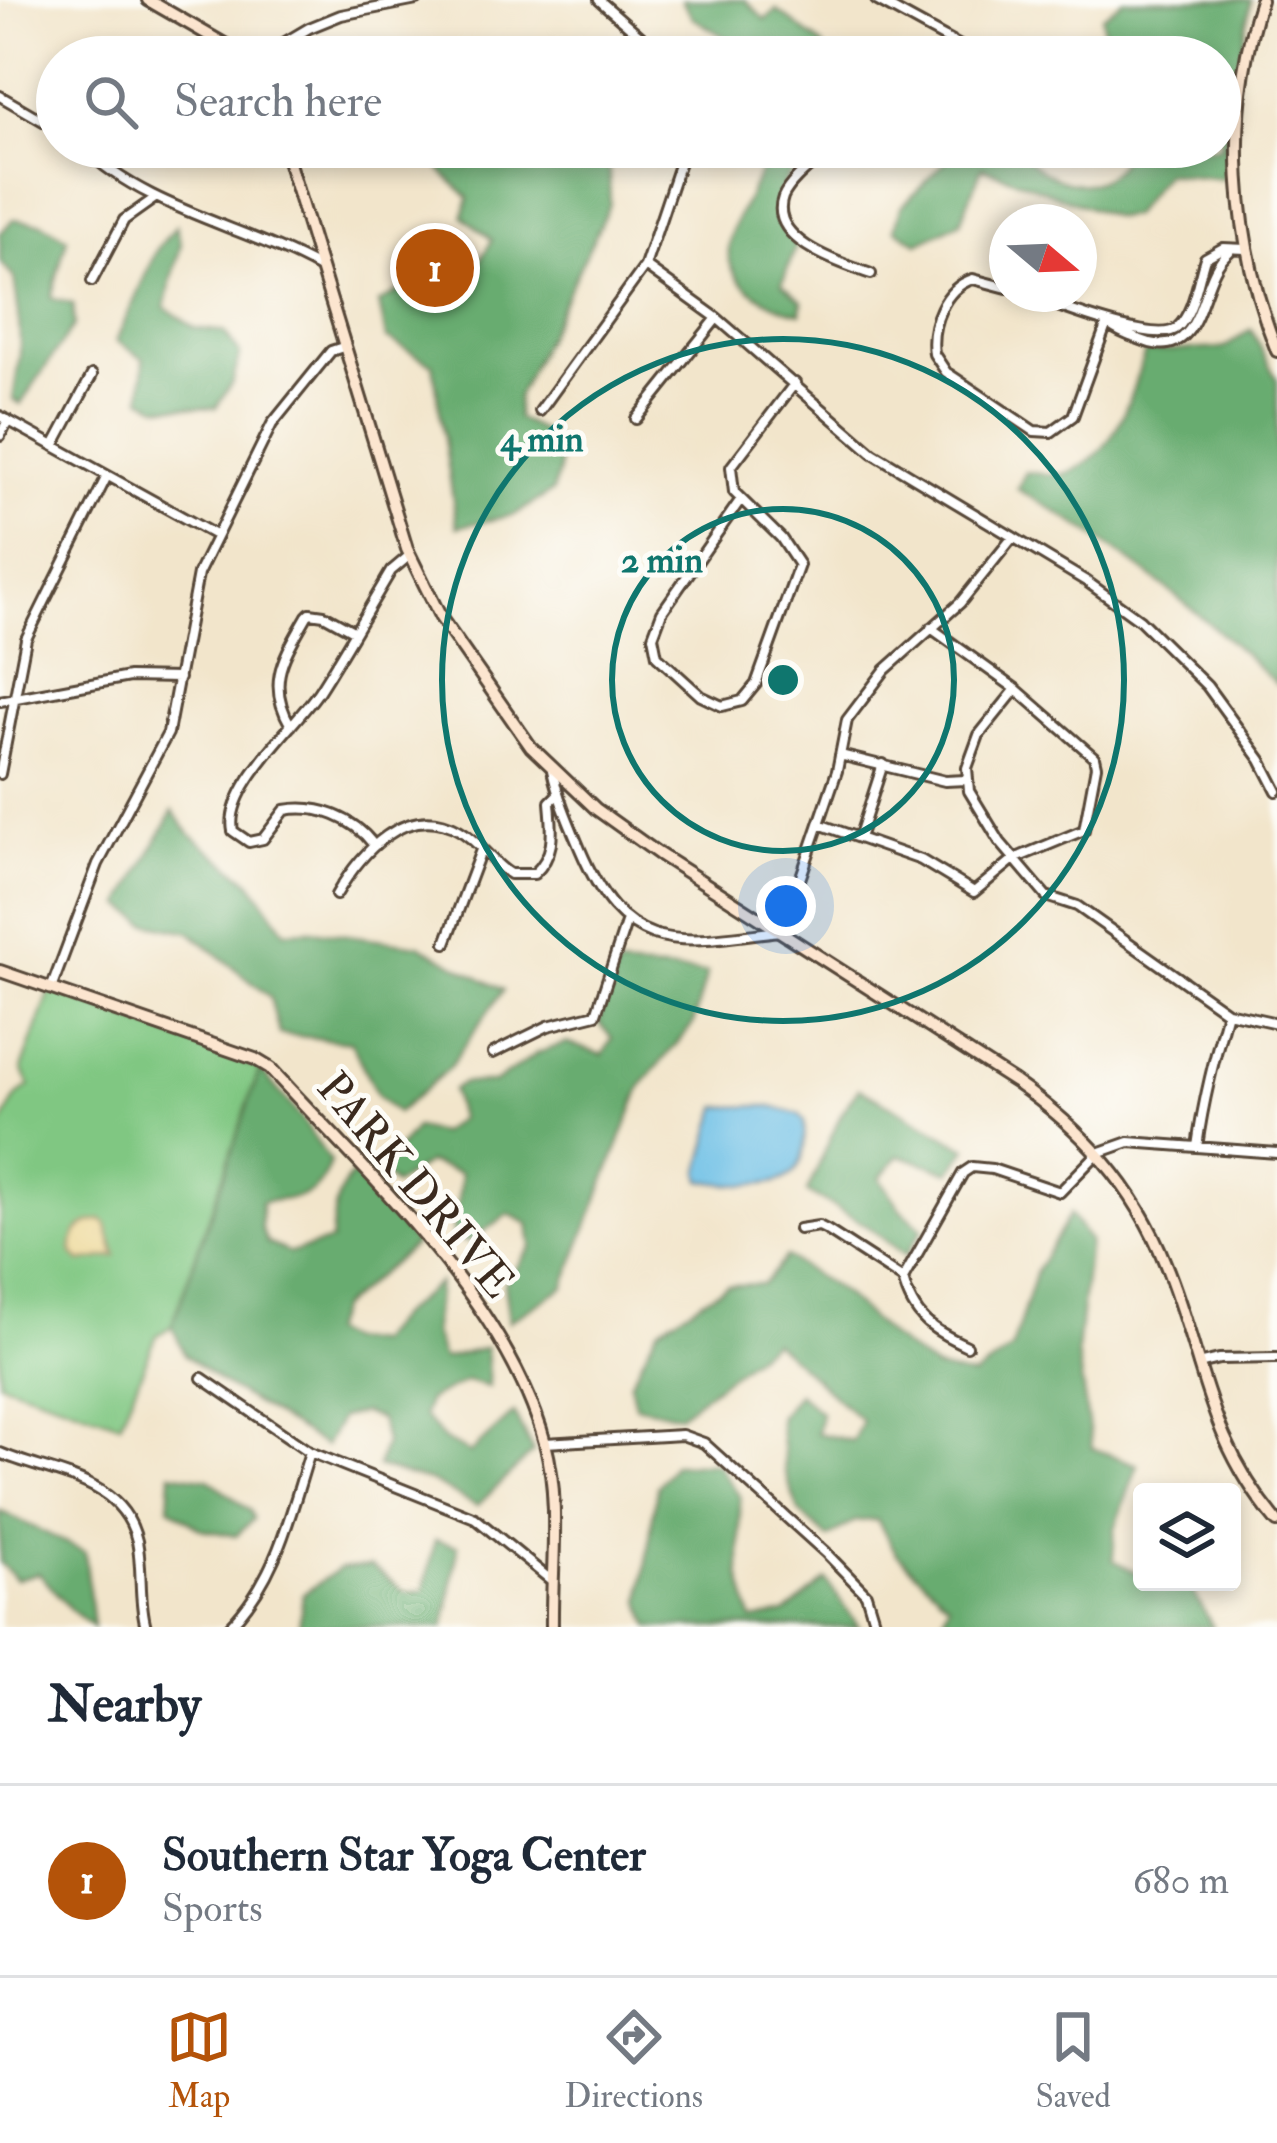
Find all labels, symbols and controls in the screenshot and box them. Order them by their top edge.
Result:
search box [36,36,1241,168]
icon: search [78,69,144,135]
text: Search here [174,74,382,130]
north arrow [989,204,1097,312]
pin: 1 [396,223,474,313]
text: 4 min [499,417,584,462]
text: 2 min [621,538,703,583]
centre of rings [762,659,804,701]
your location [756,876,816,936]
street label: PARK DRIVE [305,1061,526,1310]
map controls [1133,1483,1241,1591]
button: layers [1133,1483,1241,1591]
text: Nearby [48,1673,201,1737]
text: Southern Star Yoga Center [162,1828,646,1884]
text: 1 [80,1856,94,1905]
text: 680 m [1133,1856,1229,1905]
text: Sports [162,1884,263,1933]
tab: Map [166,2004,232,2117]
tab: Directions [565,2004,703,2117]
tab: Saved [1035,2004,1111,2117]

